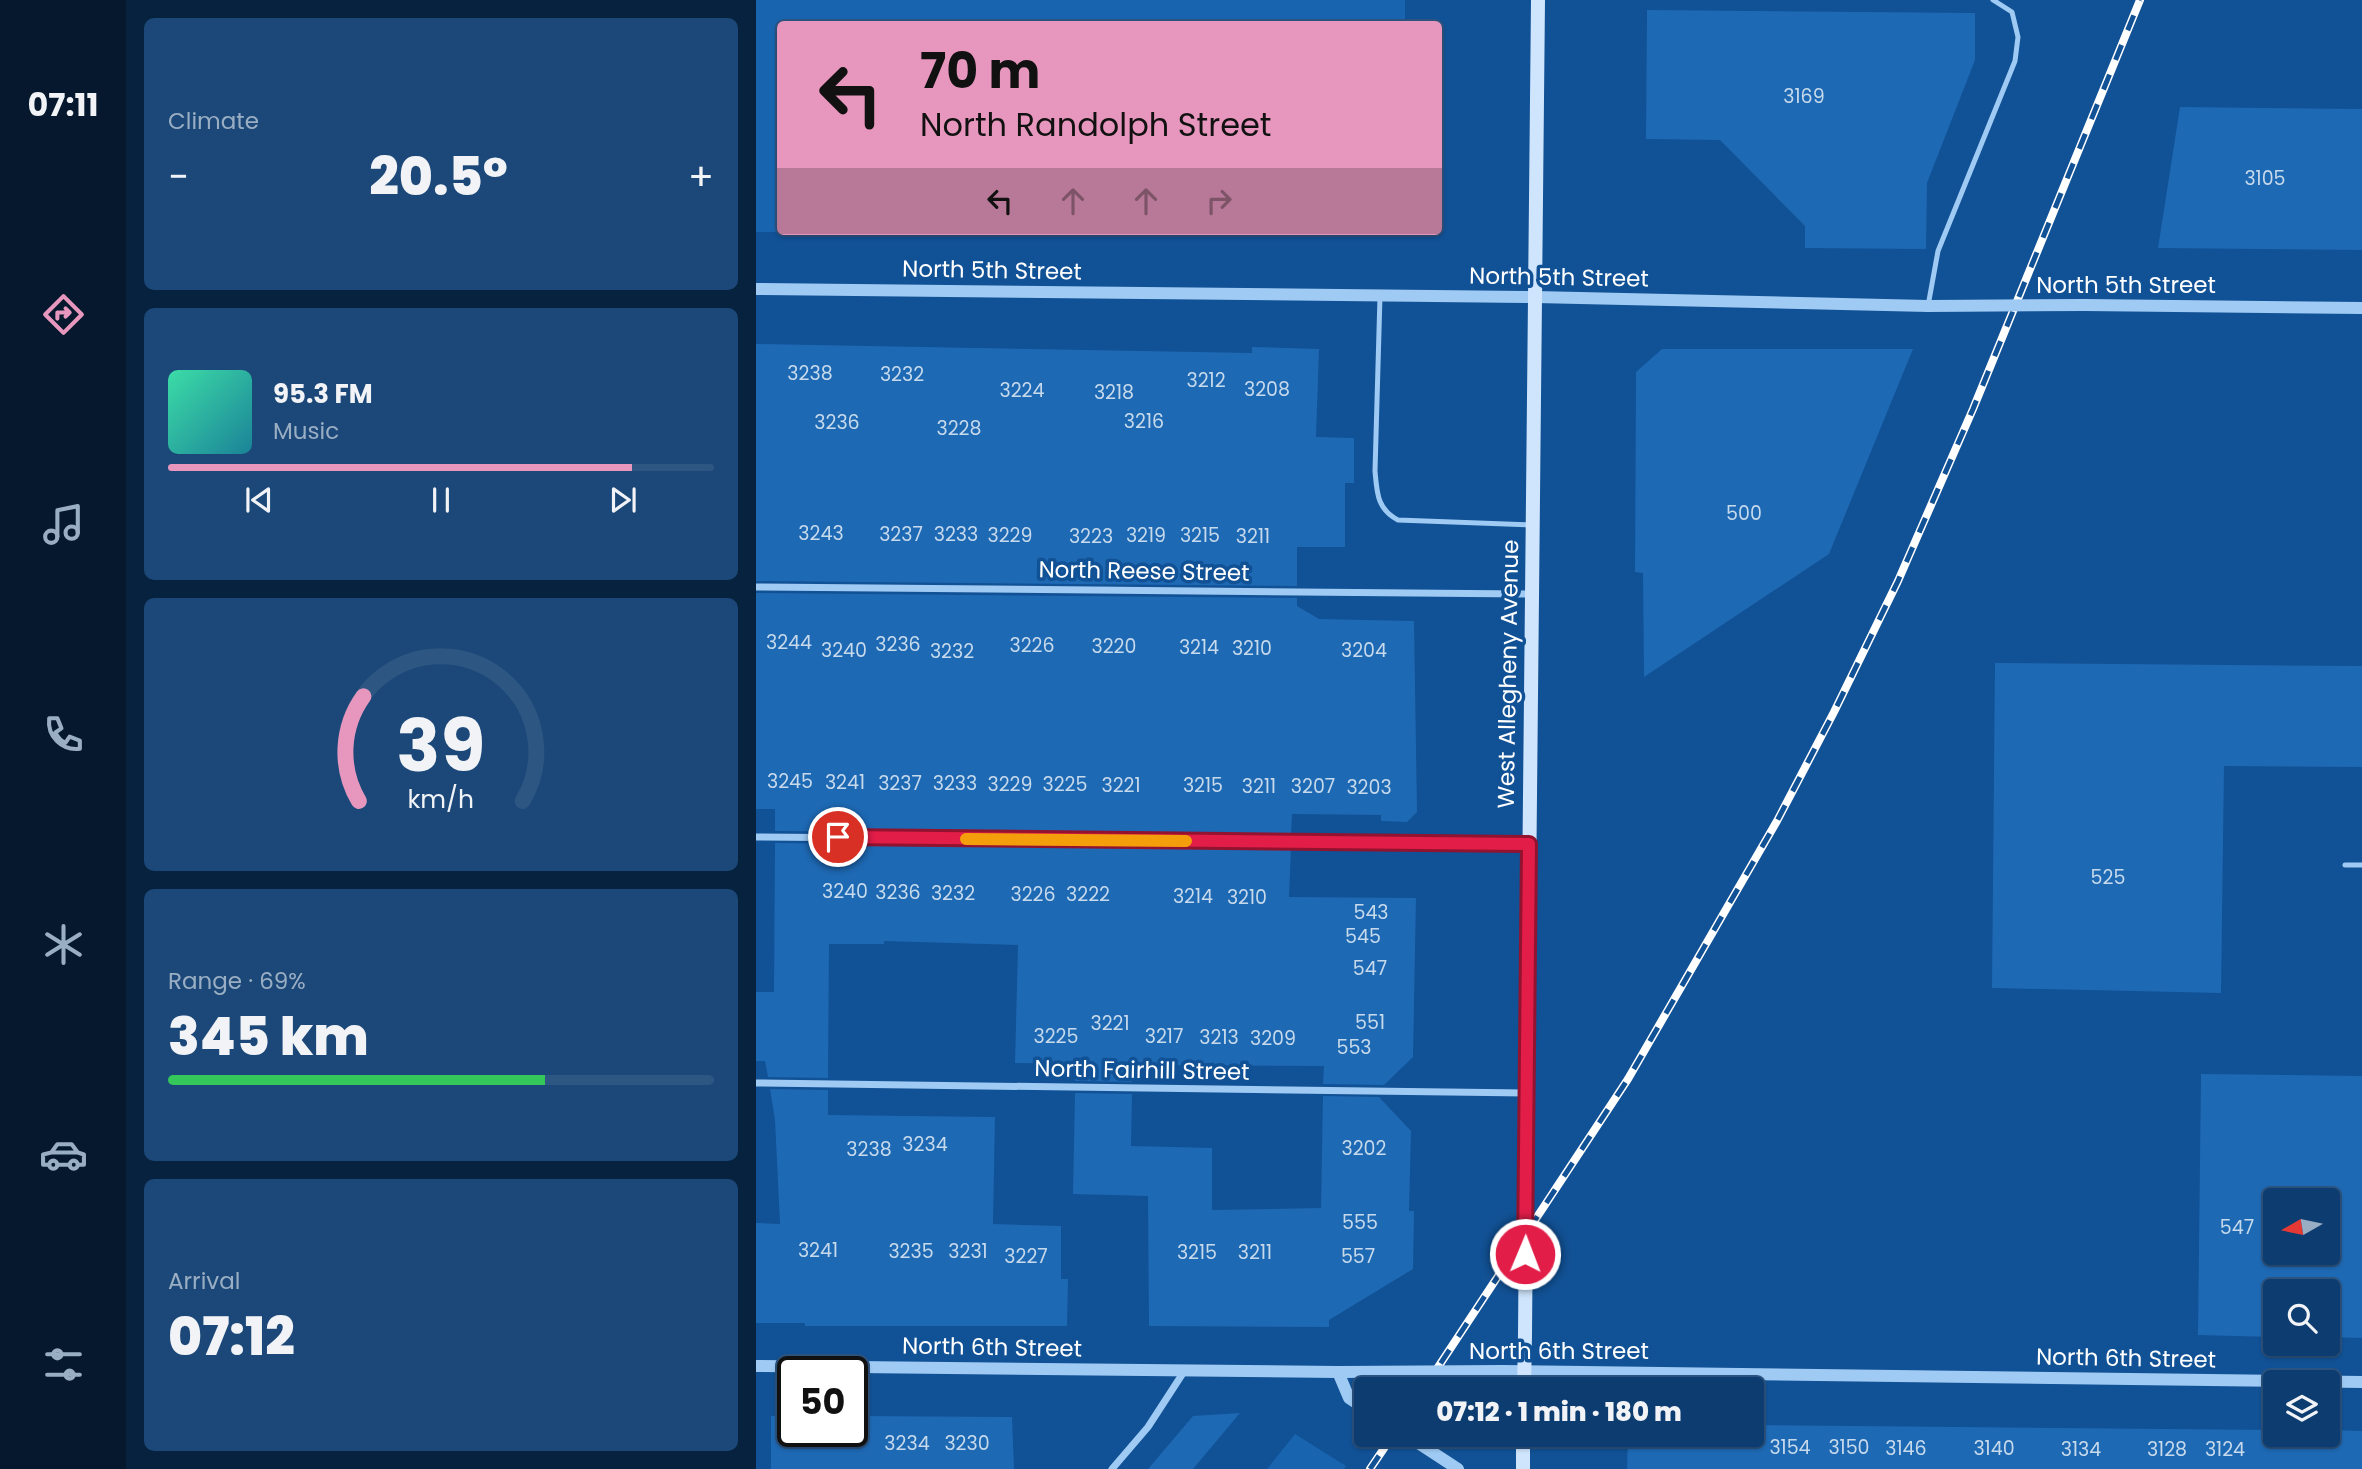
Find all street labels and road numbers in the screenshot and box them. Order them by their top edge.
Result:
street label: North 5th Street [902,252,1082,288]
street label: North 5th Street [1469,259,1649,295]
street label: North 5th Street [2036,269,2216,301]
street label: West Allegheny Avenue [1490,539,1526,809]
street label: North Reese Street [1038,553,1250,589]
street label: North Fairhill Street [1034,1052,1250,1088]
street label: North 6th Street [902,1329,1082,1365]
street label: North 6th Street [1469,1335,1649,1367]
street label: North 6th Street [2036,1340,2216,1376]

